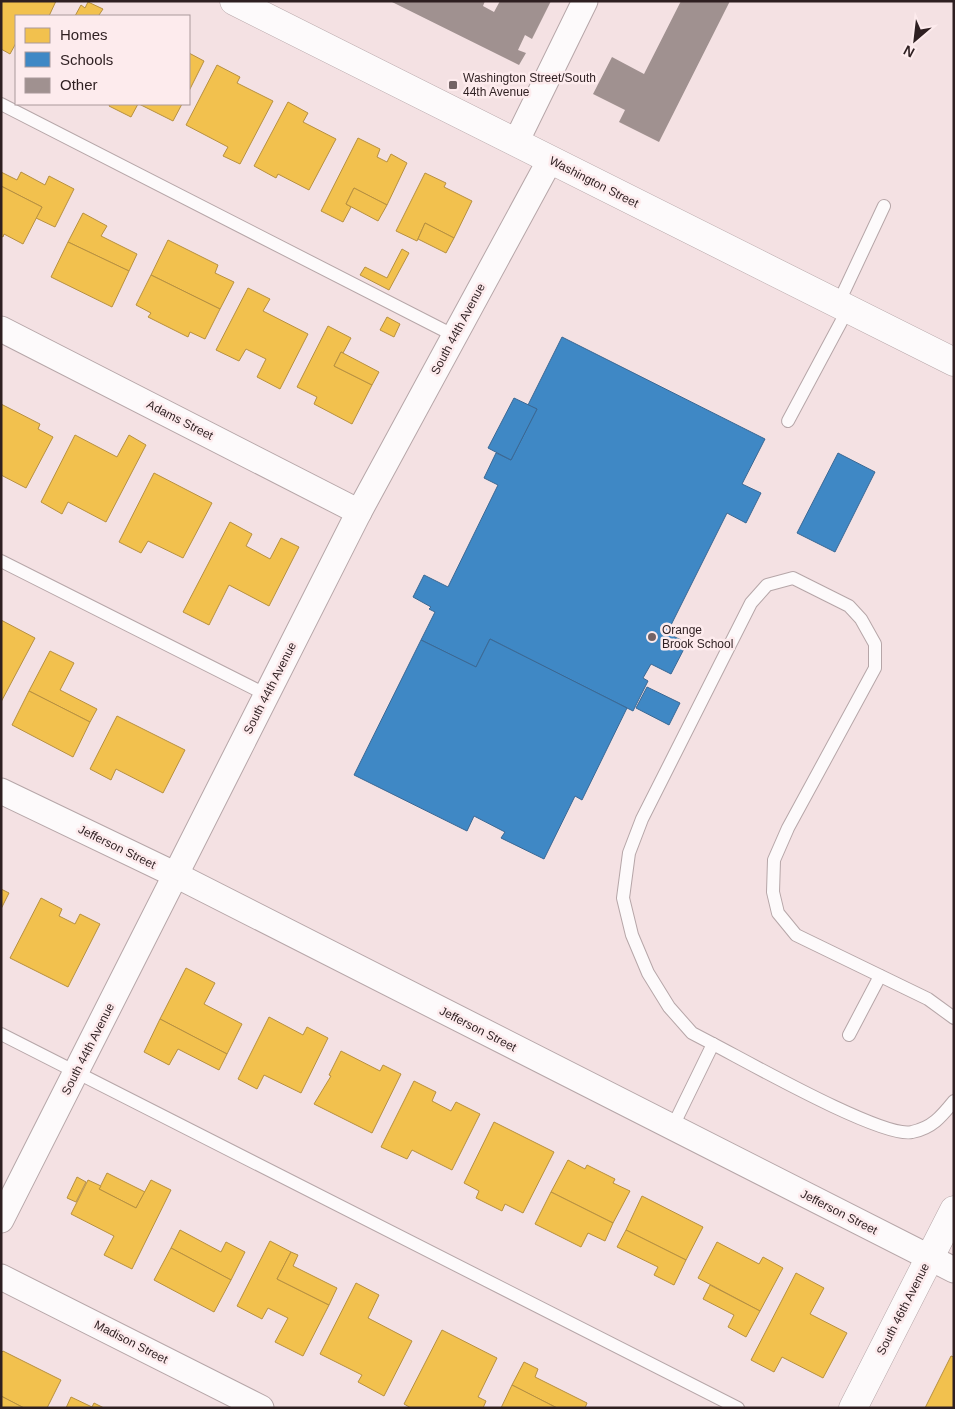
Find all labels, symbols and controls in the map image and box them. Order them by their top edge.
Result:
legend [15,15,190,105]
north arrow [890,15,940,65]
text: Homes [60,26,108,43]
text: N [901,42,917,61]
text: Schools [60,51,113,68]
place label: Washington Street/South 44th Avenue [463,71,596,99]
text: Other [60,76,98,93]
marker: Washington Street/South 44th Avenue [447,79,459,91]
street label: Washington Street [547,153,642,211]
street label: South 44th Avenue [428,281,488,377]
street label: Adams Street [144,397,216,443]
place label: Orange Brook School [662,623,733,651]
marker: Orange Brook School [646,631,658,643]
street label: South 44th Avenue [241,639,299,736]
street label: Jefferson Street [76,822,159,872]
street label: South 44th Avenue [59,1000,117,1097]
street label: Jefferson Street [437,1004,519,1055]
street label: Jefferson Street [798,1187,880,1238]
street label: South 46th Avenue [874,1260,932,1357]
street label: Madison Street [92,1317,171,1367]

